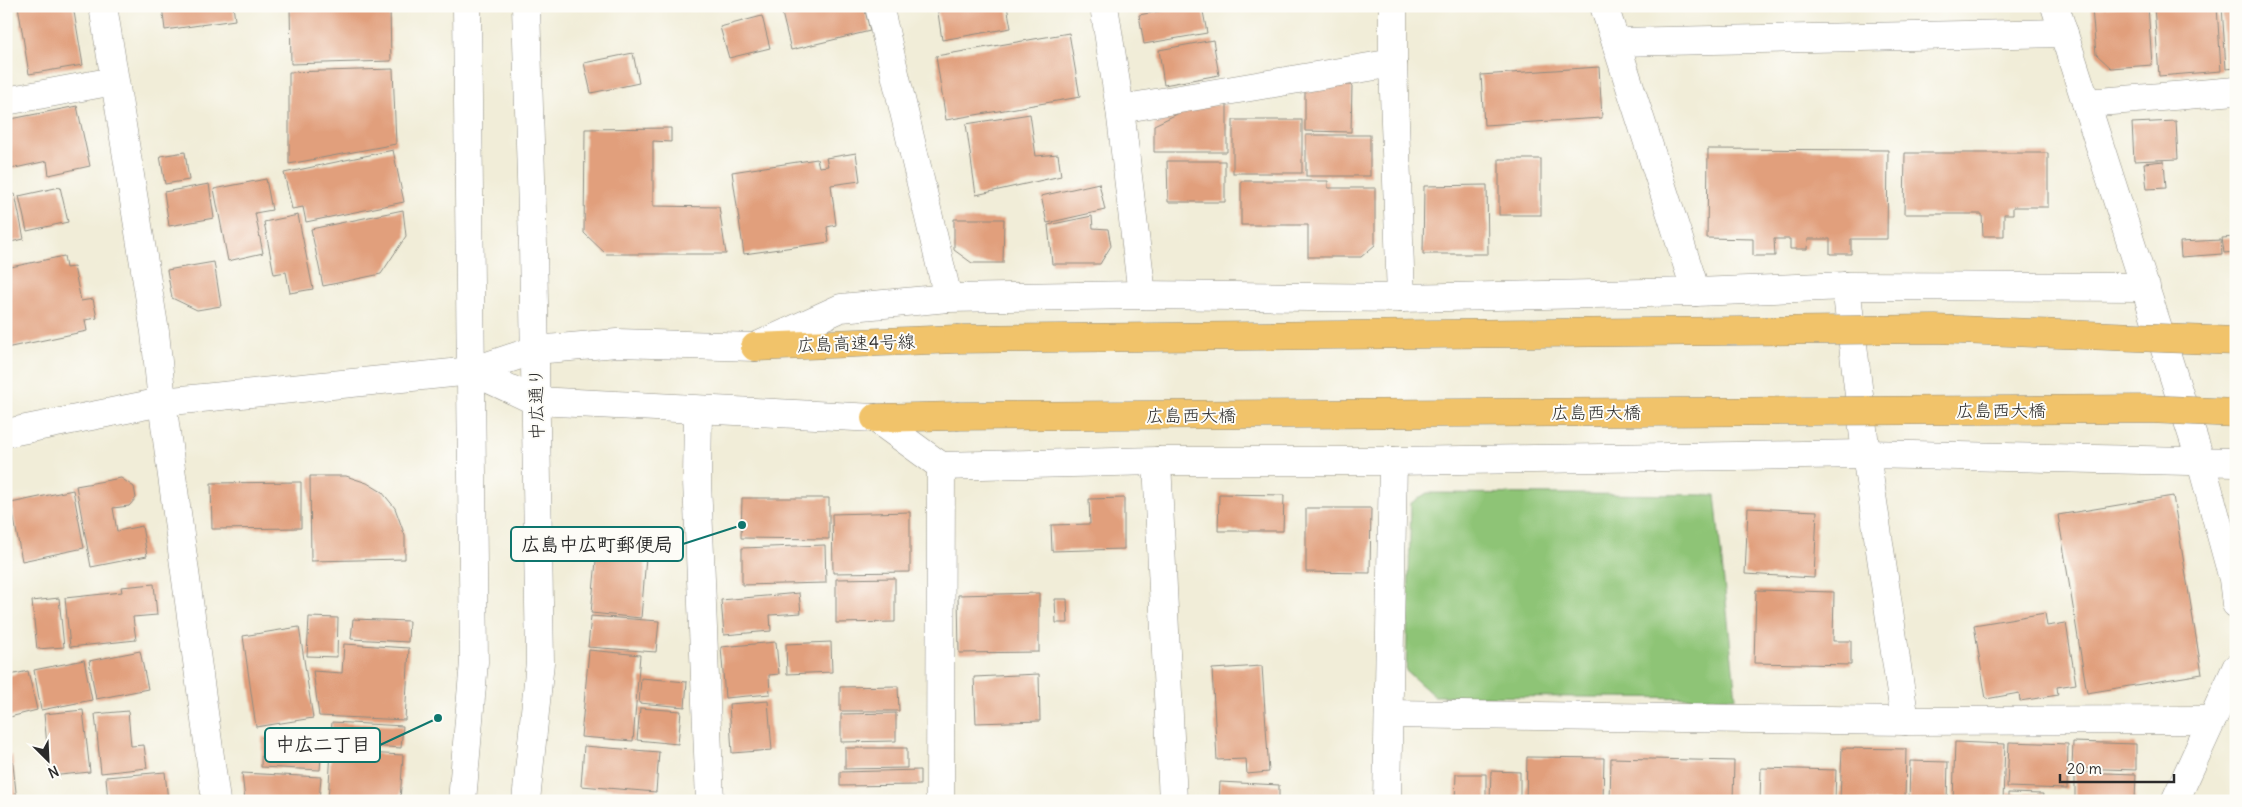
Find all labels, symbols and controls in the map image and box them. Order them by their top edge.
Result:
street label: 広島高速4号線 [796,329,916,357]
street label: 中広通り [524,368,548,440]
street label: 広島西大橋 [1956,399,2046,422]
street label: 広島西大橋 [1551,401,1641,424]
street label: 広島西大橋 [1146,404,1236,427]
callout: 広島中広町郵便局 [511,527,683,561]
text: 広島中広町郵便局 [521,532,673,556]
callout: 中広二丁目 [265,728,380,762]
text: 中広二丁目 [275,732,371,756]
north arrow [22,734,72,784]
scale bar [2060,752,2173,784]
text: 20 m [2067,759,2102,778]
text: N [45,762,61,782]

